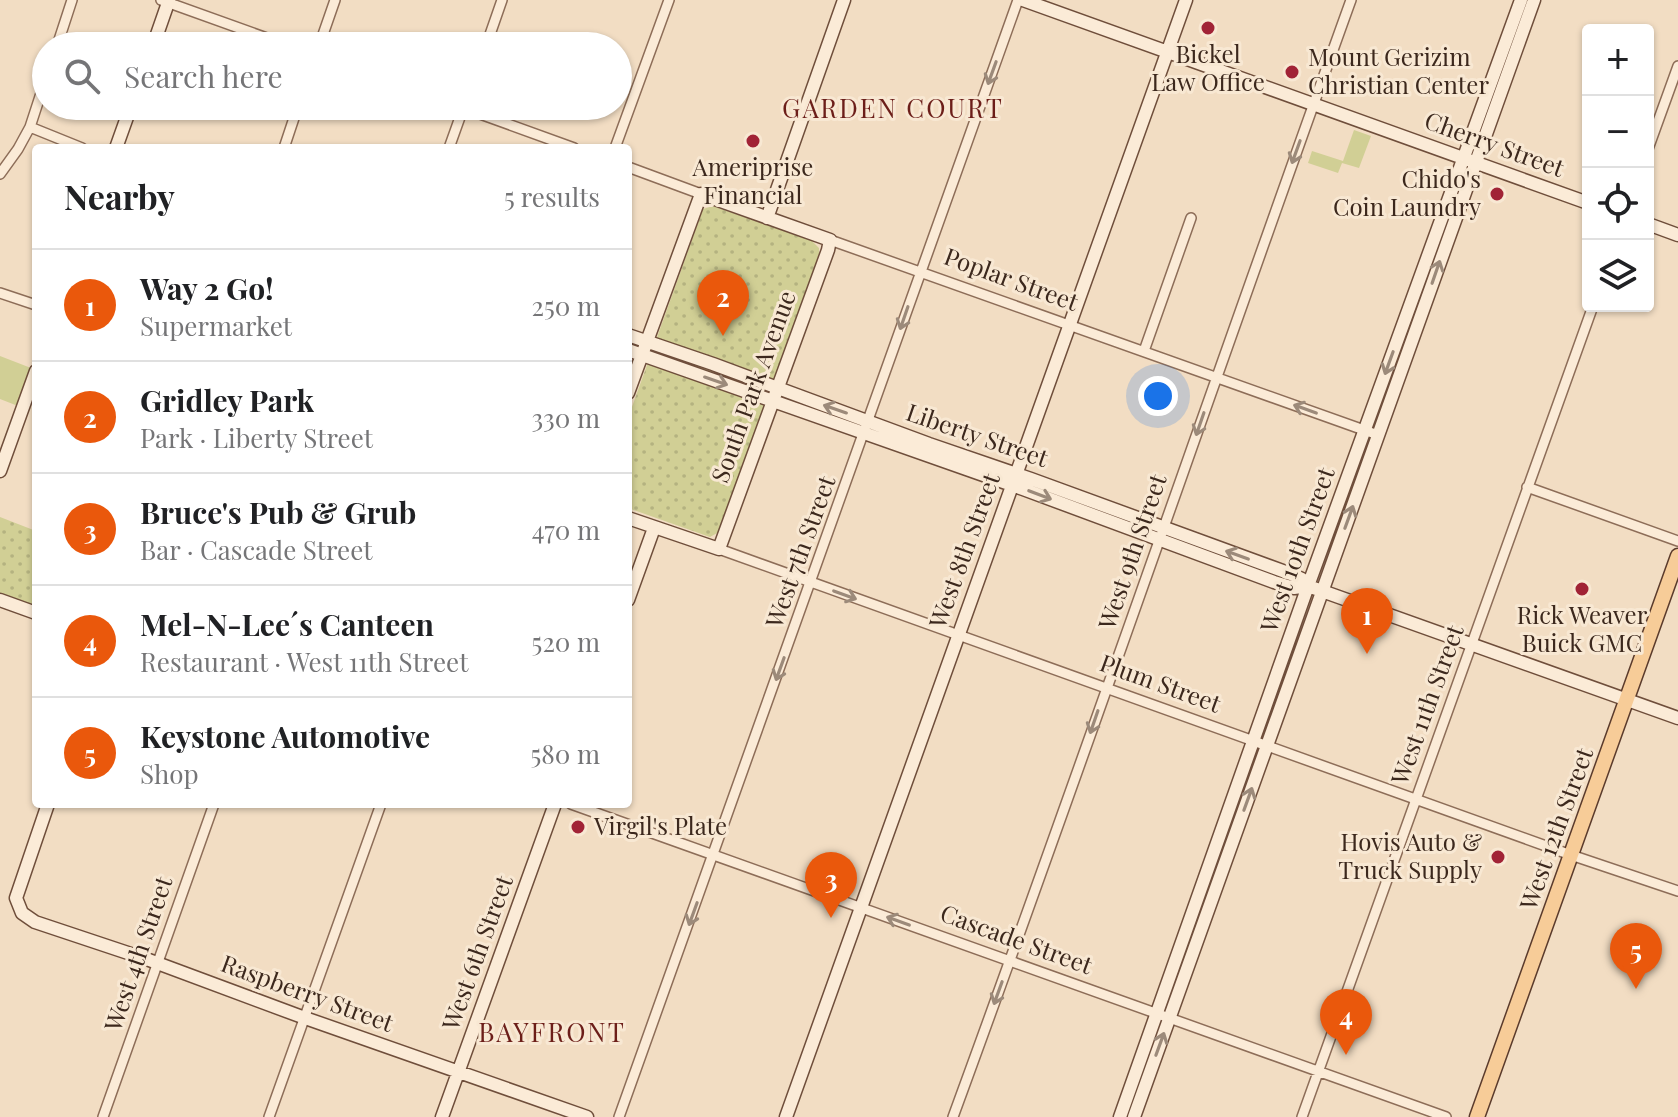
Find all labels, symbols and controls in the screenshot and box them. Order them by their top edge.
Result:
marker: Bickel Law Office [1199,19,1217,37]
map controls [1582,24,1654,312]
button: + [1582,24,1654,96]
search box [32,32,632,120]
place label: Bickel Law Office [1151,37,1265,97]
place label: Mount Gerizim Christian Center [1308,40,1489,100]
icon: search [60,54,104,98]
text: Search here [124,56,283,96]
one-way arrow [983,60,998,85]
marker: Mount Gerizim Christian Center [1283,63,1301,81]
district label: GARDEN COURT [782,90,1004,125]
button: − [1582,96,1654,168]
street label: Cherry Street [1421,103,1569,183]
marker: Ameriprise Financial [744,132,762,150]
one-way arrow [1288,140,1303,165]
place label: Ameriprise Financial [692,150,813,210]
place label: Chido's Coin Laundry [1333,162,1481,222]
button: locate [1582,168,1654,240]
text: Nearby [64,173,175,219]
text: 5 results [504,179,600,214]
marker: Chido's Coin Laundry [1488,185,1506,203]
street label: Poplar Street [940,239,1084,317]
button: layers [1582,240,1654,312]
one-way arrow [1430,260,1444,285]
text: Way 2 Go! [140,268,274,308]
pin: 2 [697,270,749,336]
street label: South Park Avenue [703,286,802,487]
text: 1 [85,288,95,323]
text: 250 m [532,288,600,323]
one-way arrow [896,305,911,330]
text: Supermarket [140,308,292,343]
one-way arrow [1381,350,1395,375]
one-way arrow [703,375,728,389]
your location [1138,376,1178,416]
text: Gridley Park [140,380,314,420]
street label: Liberty Street [903,395,1053,473]
text: 2 [83,400,97,435]
text: 330 m [531,400,600,435]
one-way arrow [1293,400,1318,415]
one-way arrow [823,401,848,415]
one-way arrow [1192,411,1207,436]
text: Park · Liberty Street [140,420,373,455]
street label: West 10th Street [1251,462,1341,637]
street label: West 8th Street [920,468,1006,633]
street label: West 9th Street [1089,469,1173,634]
street label: West 7th Street [756,470,842,633]
one-way arrow [1027,489,1052,503]
text: Bruce's Pub & Grub [140,492,416,532]
one-way arrow [1343,505,1357,530]
text: 3 [84,512,96,547]
text: 470 m [532,512,600,547]
text: Bar · Cascade Street [140,532,373,567]
one-way arrow [1226,547,1250,561]
marker: Rick Weaver Buick GMC [1573,580,1591,598]
one-way arrow [833,588,858,603]
pin: 1 [1341,588,1393,654]
place label: Rick Weaver Buick GMC [1517,598,1648,658]
text: Mel-N-Lee´s Canteen [140,604,434,644]
street label: West 11th Street [1382,620,1470,790]
text: 4 [83,624,97,659]
text: 520 m [532,624,600,659]
text: Restaurant · West 11th Street [140,644,468,679]
street label: Plum Street [1096,645,1226,719]
one-way arrow [772,656,786,681]
one-way arrow [1086,709,1101,734]
text: Keystone Automotive [140,716,430,756]
text: 5 [84,736,96,771]
text: 580 m [531,736,600,771]
street label: West 12th Street [1511,742,1599,915]
text: Shop [140,756,199,791]
one-way arrow [1242,787,1256,811]
place label: Virgil's Plate [593,809,727,841]
marker: Virgil's Plate [569,818,587,836]
place label: Hovis Auto & Truck Supply [1338,825,1482,885]
marker: Hovis Auto & Truck Supply [1489,848,1507,866]
pin: 3 [805,852,857,918]
street label: West 6th Street [433,870,519,1035]
street label: West 4th Street [95,871,179,1036]
street label: Cascade Street [936,896,1097,981]
one-way arrow [684,901,699,926]
one-way arrow [886,913,911,928]
pin: 5 [1610,923,1662,989]
street label: Raspberry Street [217,946,399,1038]
one-way arrow [990,980,1005,1005]
pin: 4 [1320,989,1372,1055]
district label: BAYFRONT [478,1014,626,1049]
one-way arrow [1154,1031,1169,1056]

